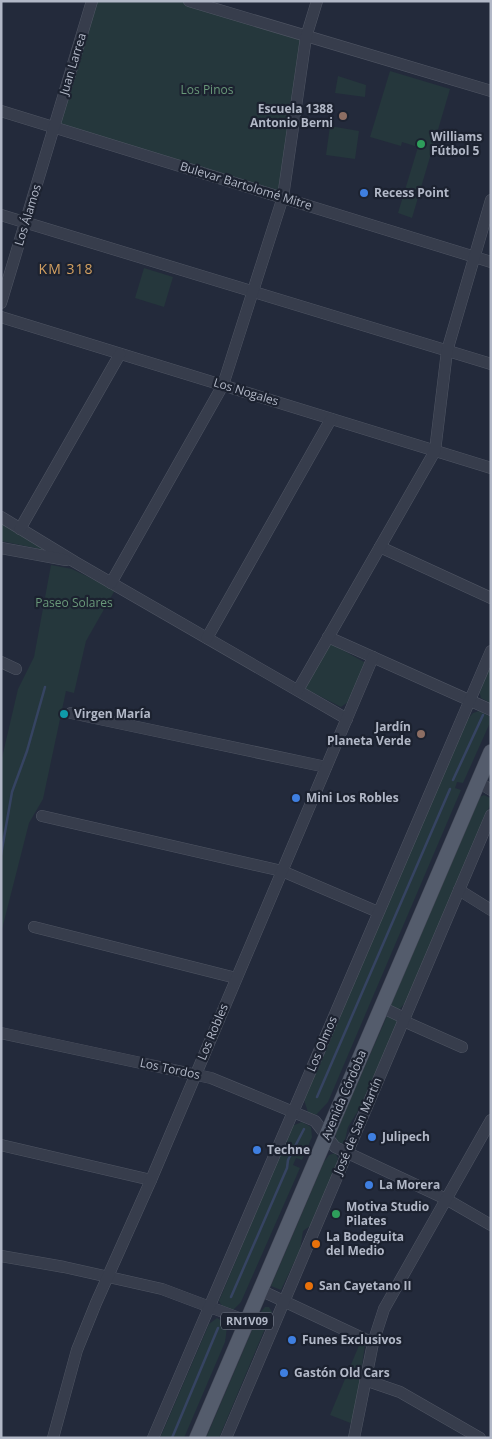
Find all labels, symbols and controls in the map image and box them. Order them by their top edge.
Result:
street label: Juan Larrea [55,31,90,98]
park label: Los Pinos [181,81,234,98]
place label: Escuela 1388 Antonio Berni [250,100,333,131]
marker: Escuela 1388 Antonio Berni [337,110,349,122]
place label: Williams Fútbol 5 [431,128,482,159]
marker: Williams Fútbol 5 [415,138,427,150]
street label: Bulevar Bartolomé Mitre [178,157,315,214]
street label: Los Álamos [10,182,45,248]
place label: Recess Point [374,184,449,201]
marker: Recess Point [358,187,370,199]
district label: KM 318 [39,259,93,278]
street label: Los Nogales [212,374,281,410]
park label: Paseo Solares [35,594,113,611]
place label: Virgen María [74,705,151,722]
marker: Virgen María [58,708,70,720]
place label: Jardín Planeta Verde [327,718,411,749]
marker: Jardín Planeta Verde [415,728,427,740]
place label: Mini Los Robles [306,789,399,806]
marker: Mini Los Robles [290,792,302,804]
street label: Los Robles [193,1001,232,1063]
street label: Los Olmos [302,1013,341,1074]
street label: Avenida Córdoba [317,1047,370,1142]
street label: Los Tordos [138,1054,202,1083]
street label: José de San Martín [329,1075,386,1178]
place label: Julipech [381,1128,430,1145]
marker: Julipech [366,1131,378,1143]
place label: Techne [267,1141,310,1158]
marker: Techne [251,1144,263,1156]
place label: La Morera [379,1176,440,1193]
marker: La Morera [363,1179,375,1191]
place label: Motiva Studio Pilates [346,1198,429,1229]
marker: Motiva Studio Pilates [330,1208,342,1220]
place label: La Bodeguita del Medio [326,1228,404,1259]
marker: La Bodeguita del Medio [310,1238,322,1250]
place label: San Cayetano II [319,1277,412,1294]
marker: San Cayetano II [303,1280,315,1292]
road number: RN1V09 [221,1312,273,1330]
place label: Funes Exclusivos [302,1331,402,1348]
marker: Funes Exclusivos [286,1334,298,1346]
place label: Gastón Old Cars [294,1364,390,1381]
marker: Gastón Old Cars [278,1367,290,1379]

